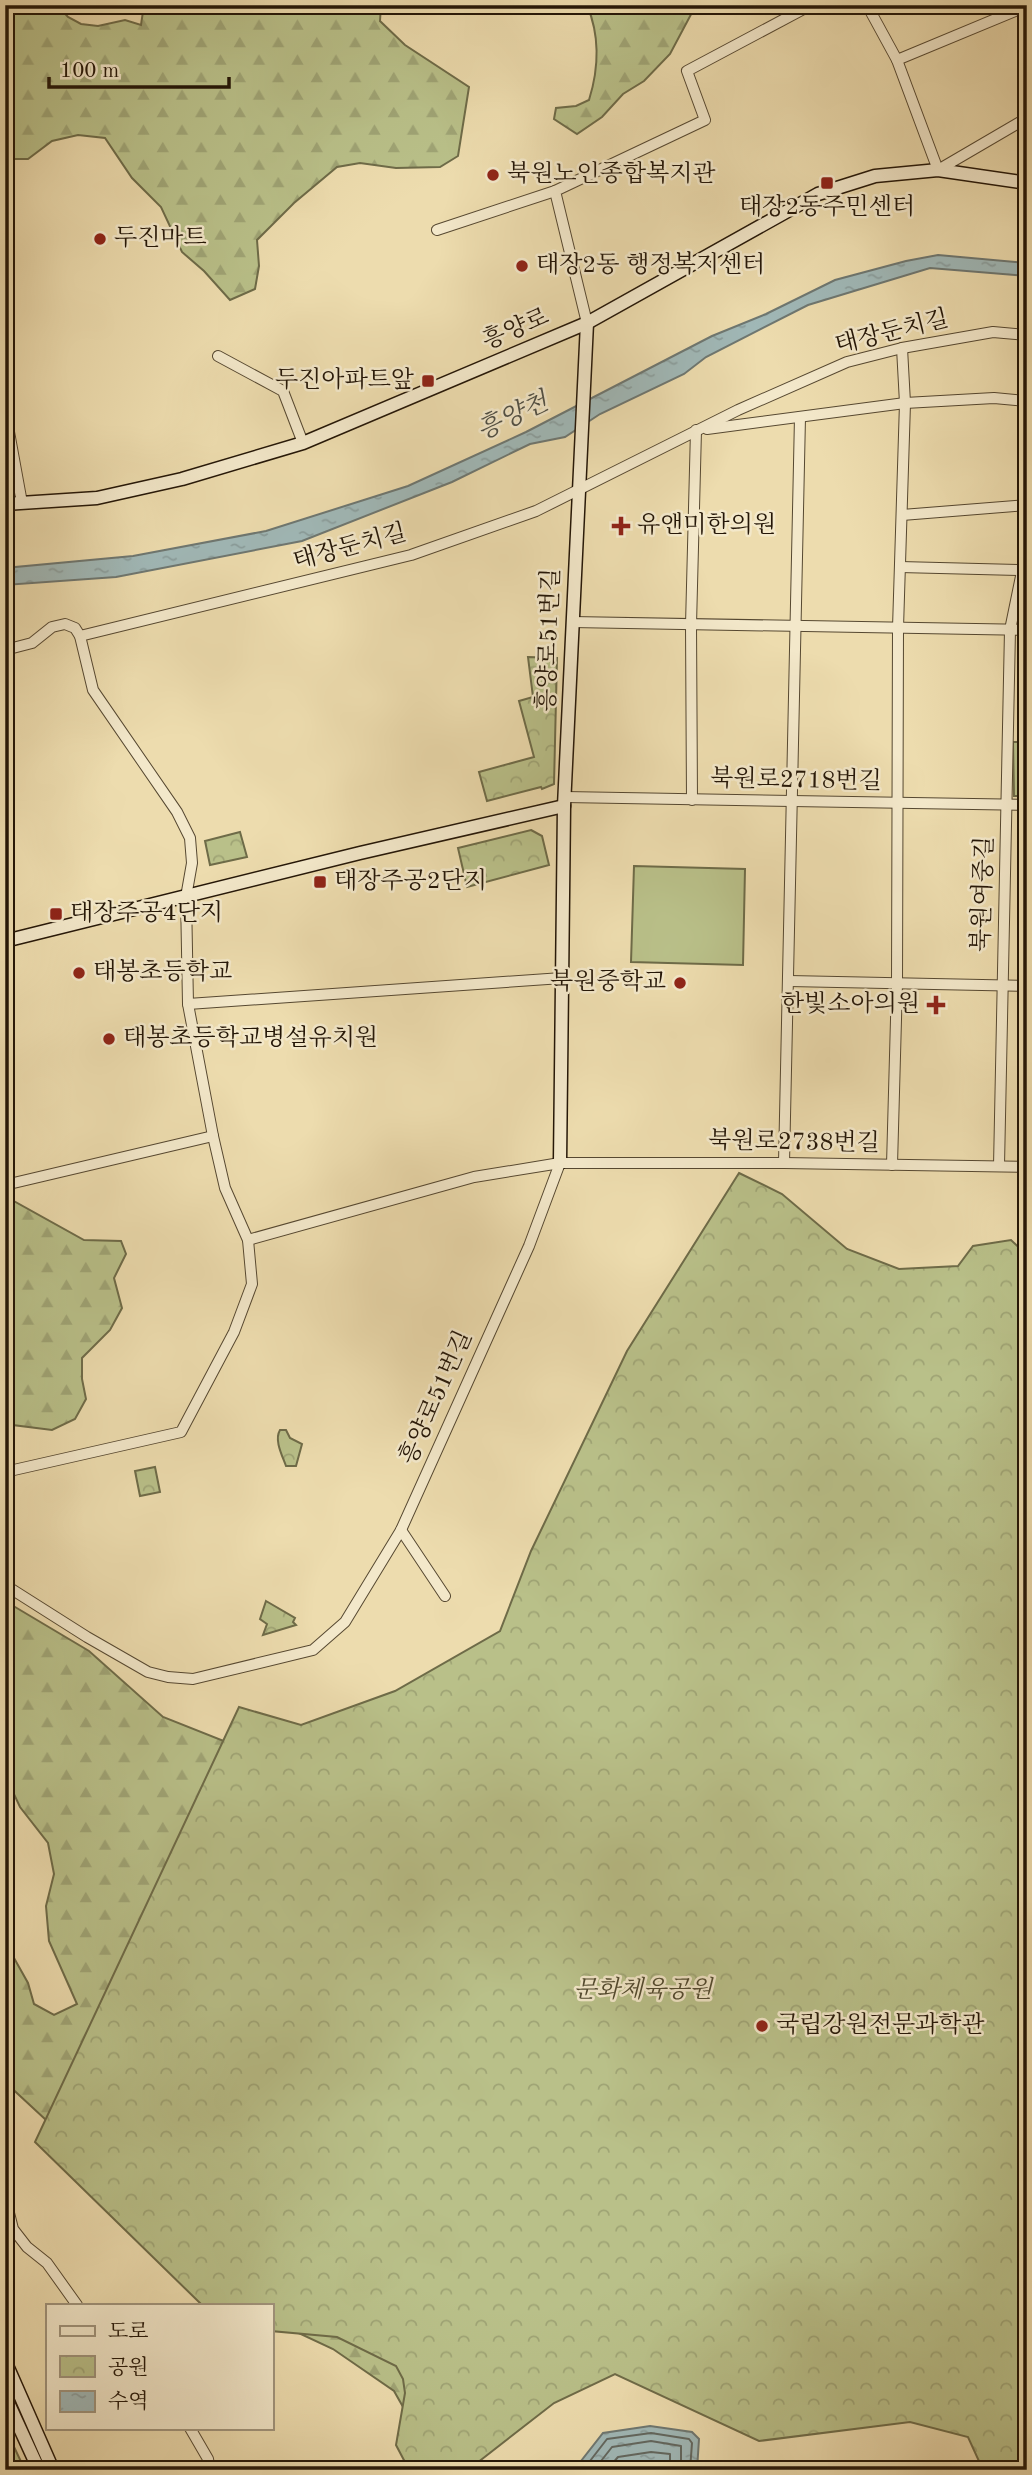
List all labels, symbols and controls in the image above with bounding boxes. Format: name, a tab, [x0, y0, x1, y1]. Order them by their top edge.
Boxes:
scale bar	[49, 46, 229, 90]
text: 100 m	[60, 61, 119, 82]
place label: 북원노인종합복지관	[507, 159, 716, 187]
marker: 북원노인종합복지관	[485, 167, 501, 183]
marker: 태장2동주민센터	[819, 175, 835, 191]
place label: 태장2동주민센터	[739, 194, 915, 220]
place label: 두진마트	[114, 225, 207, 251]
marker: 두진마트	[92, 231, 108, 247]
place label: 태장2동 행정복지센터	[536, 250, 765, 278]
marker: 태장2동 행정복지센터	[514, 258, 530, 274]
street label: 흥양로	[478, 303, 553, 355]
street label: 태장둔치길	[832, 305, 951, 359]
place label: 두진아파트앞	[275, 367, 414, 393]
marker: 두진아파트앞	[420, 373, 436, 389]
water label: 흥양천	[472, 386, 554, 445]
place label: 유앤미한의원	[637, 512, 776, 538]
marker: 유앤미한의원	[611, 516, 631, 536]
street label: 태장둔치길	[290, 519, 409, 575]
street label: 흥양로51번길	[533, 568, 565, 712]
street label: 북원로2718번길	[710, 765, 882, 794]
street label: 북원여중길	[967, 836, 998, 952]
place label: 태장주공2단지	[334, 868, 487, 894]
marker: 태장주공2단지	[312, 874, 328, 890]
place label: 태장주공4단지	[70, 900, 223, 926]
marker: 태장주공4단지	[48, 906, 64, 922]
place label: 태봉초등학교	[93, 958, 232, 985]
marker: 태봉초등학교	[71, 965, 87, 981]
place label: 북원중학교	[550, 968, 666, 995]
marker: 북원중학교	[672, 975, 688, 991]
place label: 한빛소아의원	[781, 991, 920, 1017]
marker: 한빛소아의원	[926, 995, 946, 1015]
place label: 태봉초등학교병설유치원	[123, 1024, 378, 1051]
marker: 태봉초등학교병설유치원	[101, 1031, 117, 1047]
street label: 북원로2738번길	[708, 1127, 880, 1156]
street label: 흥양로51번길	[394, 1326, 477, 1469]
park label: 문화체육공원	[573, 1976, 714, 2003]
place label: 국립강원전문과학관	[776, 2012, 985, 2038]
marker: 국립강원전문과학관	[754, 2018, 770, 2034]
legend	[46, 2304, 273, 2430]
text: 도로	[108, 2321, 149, 2343]
text: 공원	[108, 2356, 149, 2379]
text: 수역	[108, 2390, 149, 2413]

